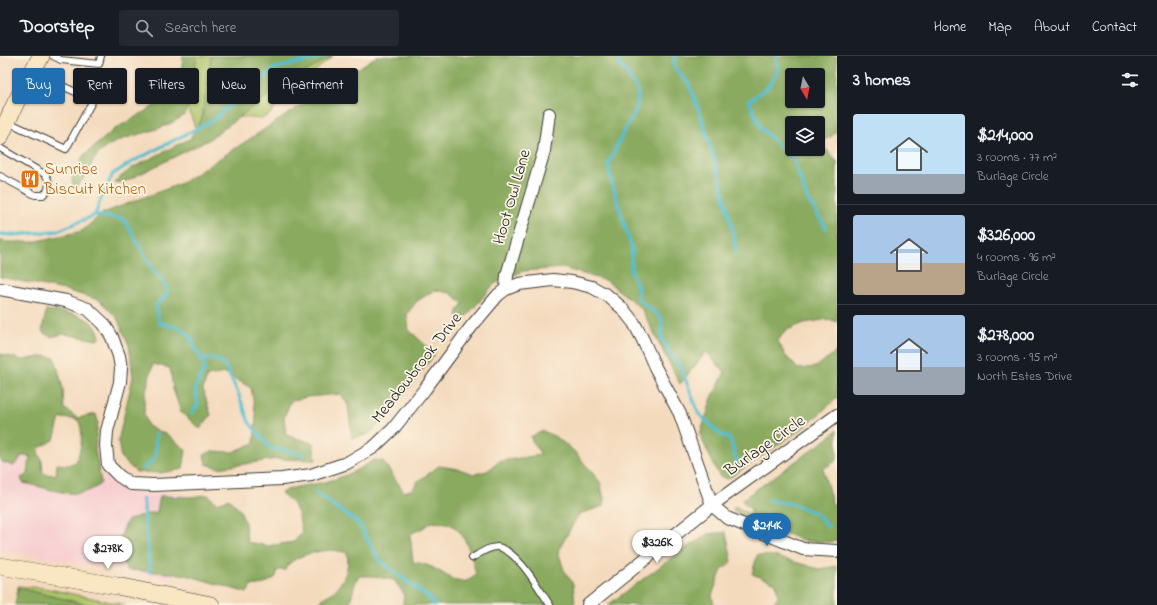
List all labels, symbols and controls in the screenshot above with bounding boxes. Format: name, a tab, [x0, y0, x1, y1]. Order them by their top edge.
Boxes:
search box	[119, 10, 399, 46]
text: Doorstep	[20, 14, 95, 41]
icon: search	[133, 17, 155, 39]
text: Search here	[165, 17, 236, 39]
text: Home	[934, 17, 966, 38]
text: Map	[988, 17, 1012, 38]
text: About	[1034, 17, 1070, 38]
text: Contact	[1092, 17, 1137, 38]
chip: Buy	[12, 68, 65, 104]
chip: Rent	[73, 68, 127, 104]
chip: Filters	[135, 68, 199, 104]
chip: New	[207, 68, 260, 104]
chip: Apartment	[268, 68, 358, 104]
north arrow	[785, 68, 825, 108]
map controls	[785, 68, 825, 156]
text: 3 homes	[853, 68, 911, 93]
icon: filters	[1119, 69, 1141, 91]
button: layers	[785, 116, 825, 156]
text: $214,000	[977, 123, 1033, 148]
icon: home	[885, 130, 933, 178]
street label: Hoot Owl Lane	[486, 146, 538, 248]
text: 3 rooms · 77 m²	[977, 148, 1057, 167]
place label: Sunrise Biscuit Kitchen	[43, 157, 146, 202]
text: Burlage Circle	[977, 167, 1049, 186]
restaurant icon: Sunrise Biscuit Kitchen	[19, 168, 41, 190]
text: $326,000	[977, 223, 1035, 248]
icon: home	[885, 231, 933, 279]
text: 4 rooms · 96 m²	[977, 248, 1056, 267]
text: Burlage Circle	[977, 267, 1049, 286]
street label: Meadowbrook Drive	[366, 307, 469, 429]
text: $278,000	[977, 323, 1034, 348]
icon: home	[885, 331, 933, 379]
text: 3 rooms · 95 m²	[977, 348, 1058, 367]
text: North Estes Drive	[977, 367, 1072, 386]
street label: Burlage Circle	[719, 409, 812, 485]
pin: $214K	[739, 513, 795, 547]
text: $214K	[752, 516, 782, 535]
pin: $326K	[629, 530, 685, 564]
text: $326K	[641, 533, 673, 552]
pin: $278K	[80, 536, 136, 570]
text: $278K	[93, 539, 123, 558]

